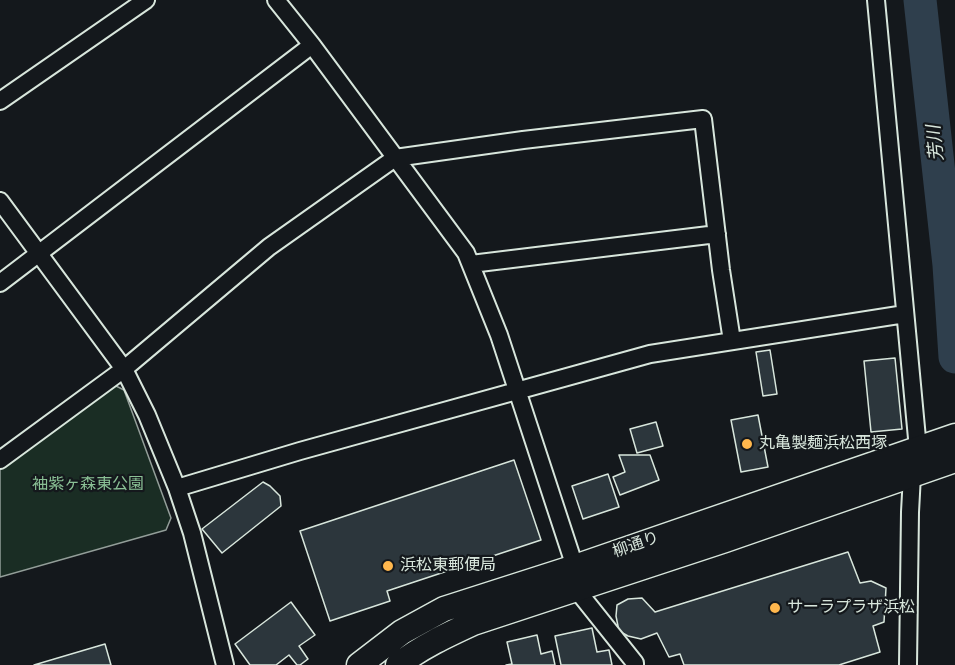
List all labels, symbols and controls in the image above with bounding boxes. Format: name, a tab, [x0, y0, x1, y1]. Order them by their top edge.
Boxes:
water label: 芳川	[923, 124, 949, 162]
place label: 丸亀製麺浜松西塚	[759, 434, 887, 454]
marker: 丸亀製麺浜松西塚	[740, 437, 754, 451]
park label: 袖紫ヶ森東公園	[32, 475, 144, 495]
street label: 柳通り	[610, 528, 662, 562]
place label: 浜松東郵便局	[400, 556, 496, 576]
marker: 浜松東郵便局	[381, 559, 395, 573]
place label: サーラプラザ浜松	[787, 598, 915, 618]
marker: サーラプラザ浜松	[768, 601, 782, 615]

